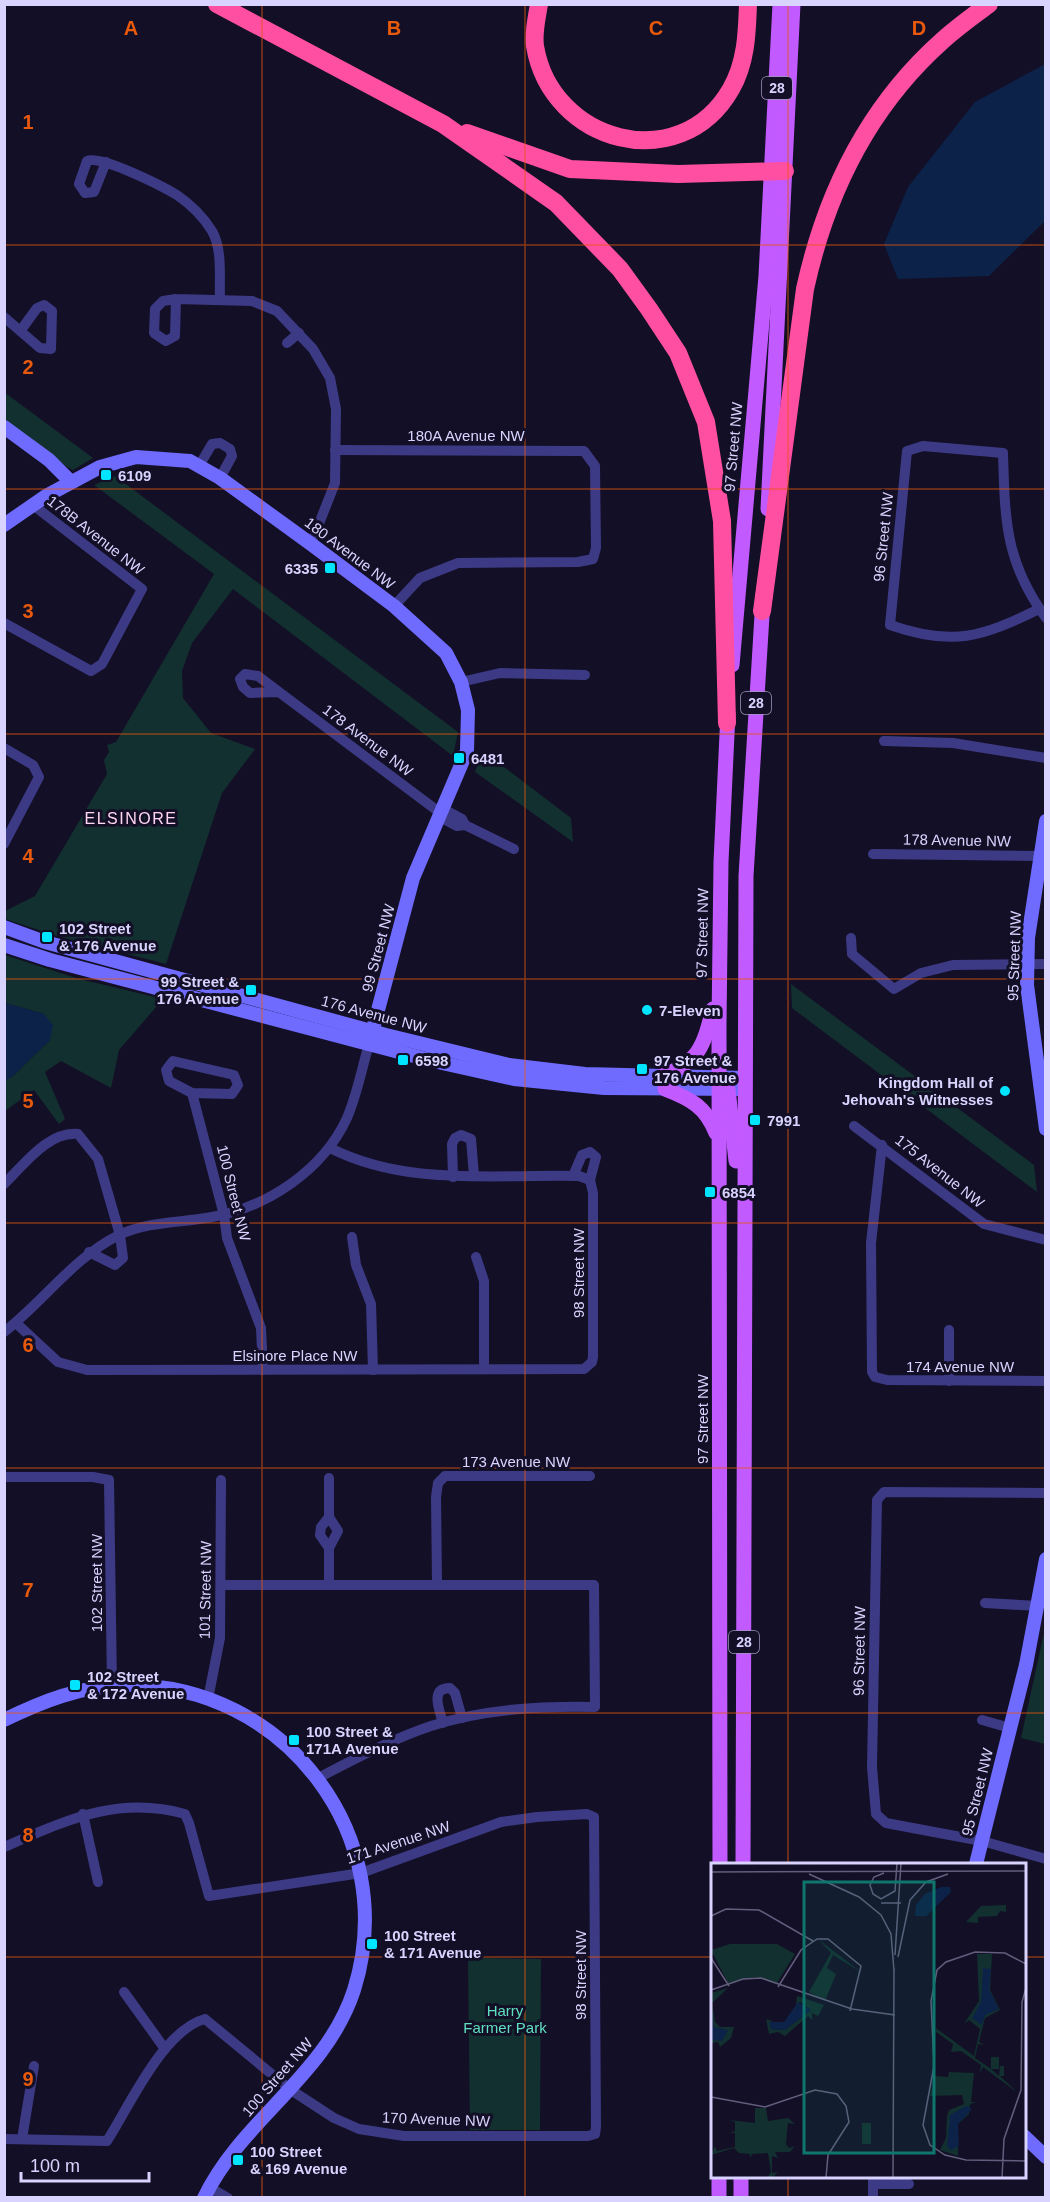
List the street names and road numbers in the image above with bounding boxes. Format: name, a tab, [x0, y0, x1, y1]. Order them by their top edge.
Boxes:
road number: 28	[762, 77, 792, 99]
street label: 97 Street NW	[721, 401, 745, 493]
street label: 180A Avenue NW	[407, 427, 525, 444]
street label: 96 Street NW	[870, 491, 896, 583]
street label: 178B Avenue NW	[44, 492, 148, 579]
street label: 180 Avenue NW	[302, 514, 399, 593]
road number: 28	[741, 692, 771, 714]
street label: 178 Avenue NW	[320, 701, 417, 780]
street label: 178 Avenue NW	[903, 831, 1012, 849]
street label: 97 Street NW	[693, 887, 711, 978]
street label: 99 Street NW	[358, 902, 398, 994]
street label: 95 Street NW	[1004, 910, 1024, 1001]
street label: 176 Avenue NW	[320, 992, 429, 1036]
street label: 175 Avenue NW	[892, 1131, 988, 1211]
street label: 100 Street NW	[214, 1143, 254, 1244]
street label: 98 Street NW	[570, 1227, 587, 1318]
street label: Elsinore Place NW	[232, 1347, 358, 1364]
street label: 174 Avenue NW	[906, 1358, 1015, 1375]
street label: 97 Street NW	[694, 1373, 711, 1464]
street label: 173 Avenue NW	[462, 1453, 571, 1470]
street label: 102 Street NW	[88, 1533, 105, 1632]
street label: 101 Street NW	[196, 1540, 214, 1639]
street label: 96 Street NW	[850, 1605, 868, 1696]
road number: 28	[729, 1631, 759, 1653]
street label: 95 Street NW	[958, 1745, 996, 1838]
street label: 171 Avenue NW	[344, 1817, 453, 1867]
street label: 98 Street NW	[572, 1929, 589, 2020]
street label: 100 Street NW	[238, 2034, 316, 2120]
street label: 170 Avenue NW	[382, 2109, 491, 2129]

